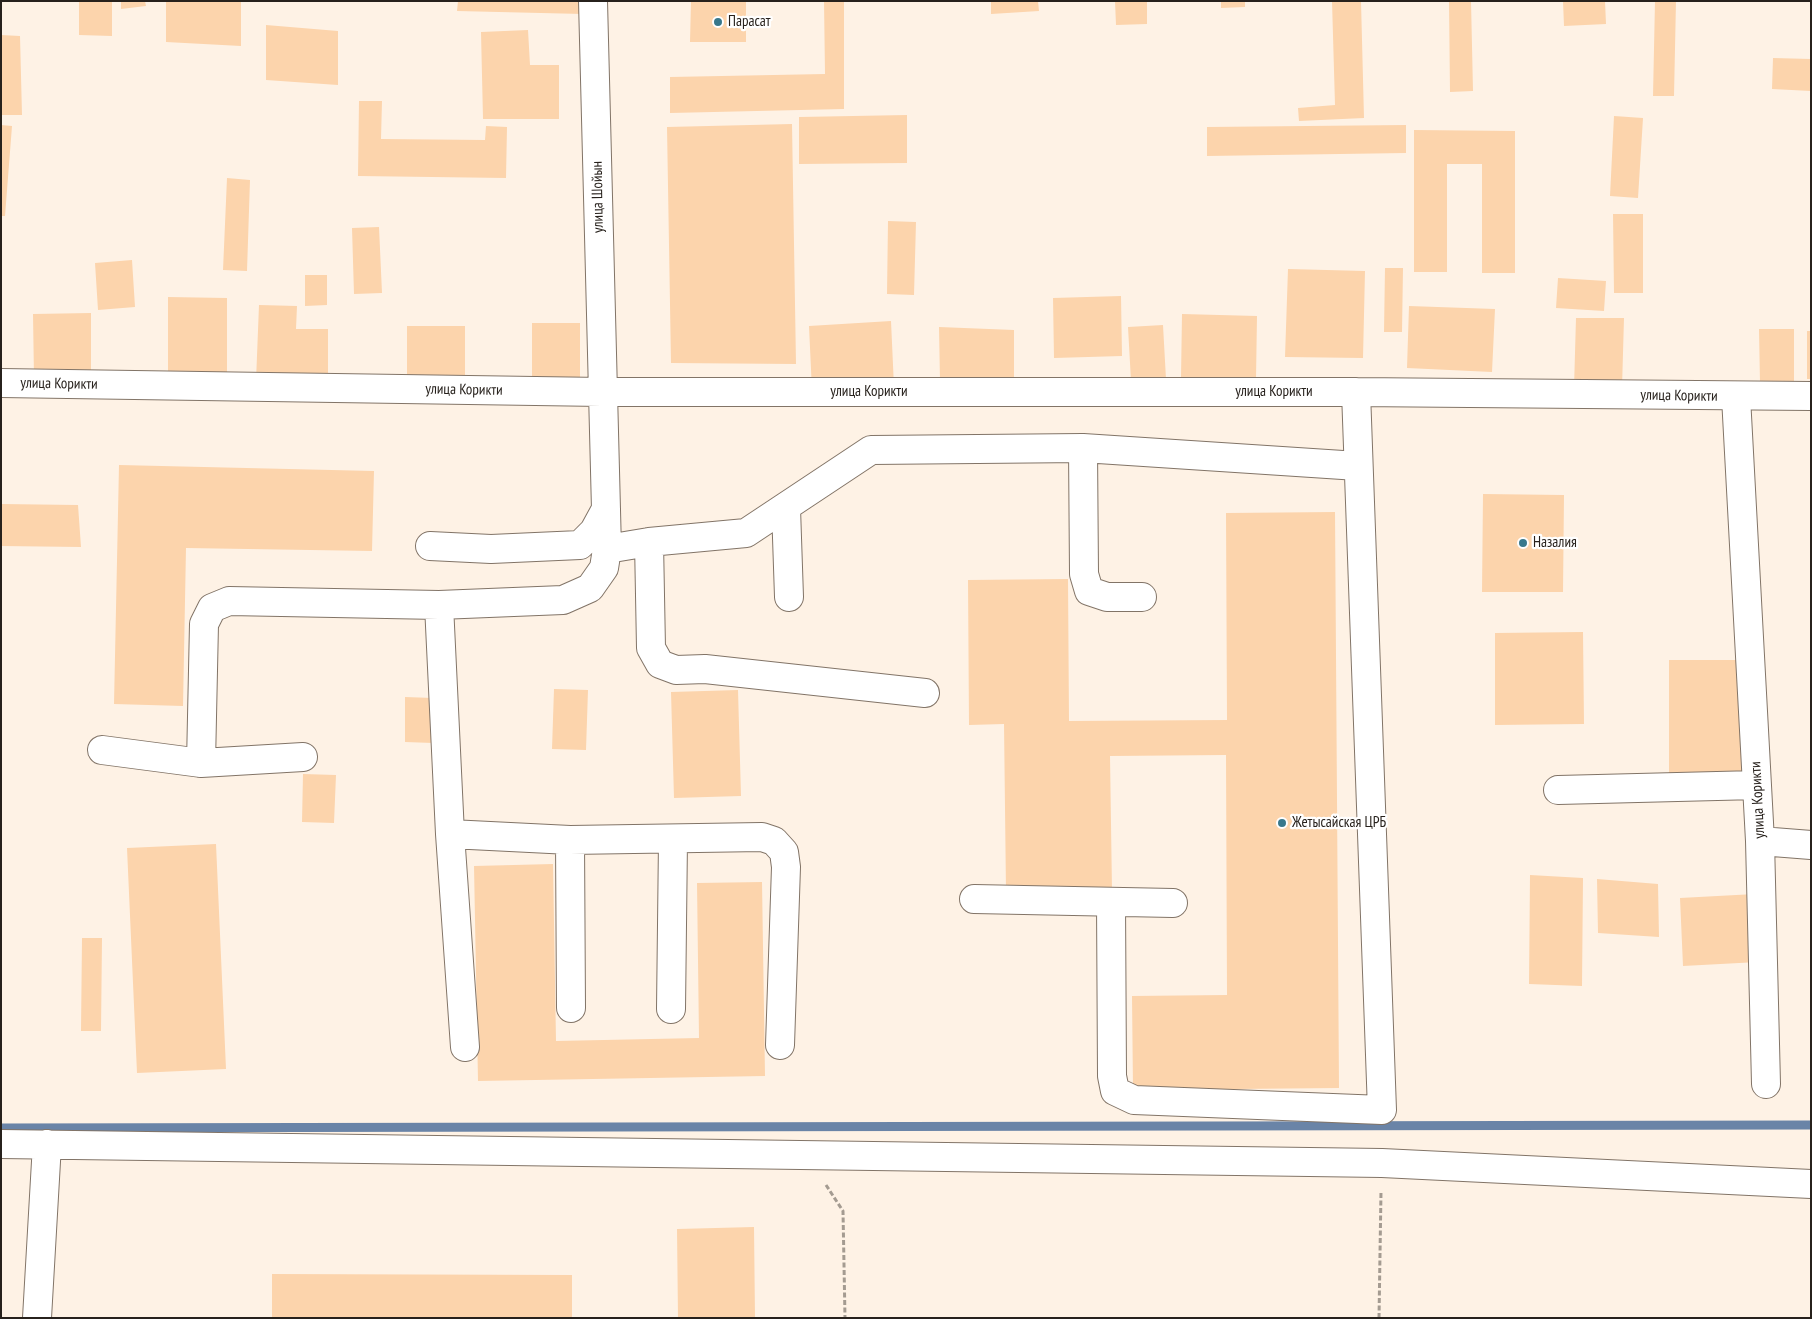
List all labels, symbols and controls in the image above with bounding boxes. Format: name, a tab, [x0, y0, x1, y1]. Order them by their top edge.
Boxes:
place label: Парасат	[728, 13, 771, 31]
marker: Парасат	[712, 16, 724, 28]
street label: улица Шойын	[588, 161, 608, 233]
street label: улица Корикти	[20, 374, 98, 394]
street label: улица Корикти	[425, 380, 503, 400]
street label: улица Корикти	[830, 383, 908, 401]
street label: улица Корикти	[1235, 383, 1313, 401]
street label: улица Корикти	[1640, 386, 1718, 406]
place label: Назалия	[1533, 534, 1577, 552]
marker: Назалия	[1517, 537, 1529, 549]
street label: улица Корикти	[1747, 761, 1769, 839]
place label: Жетысайская ЦРБ	[1292, 814, 1386, 832]
marker: Жетысайская ЦРБ	[1276, 817, 1288, 829]

